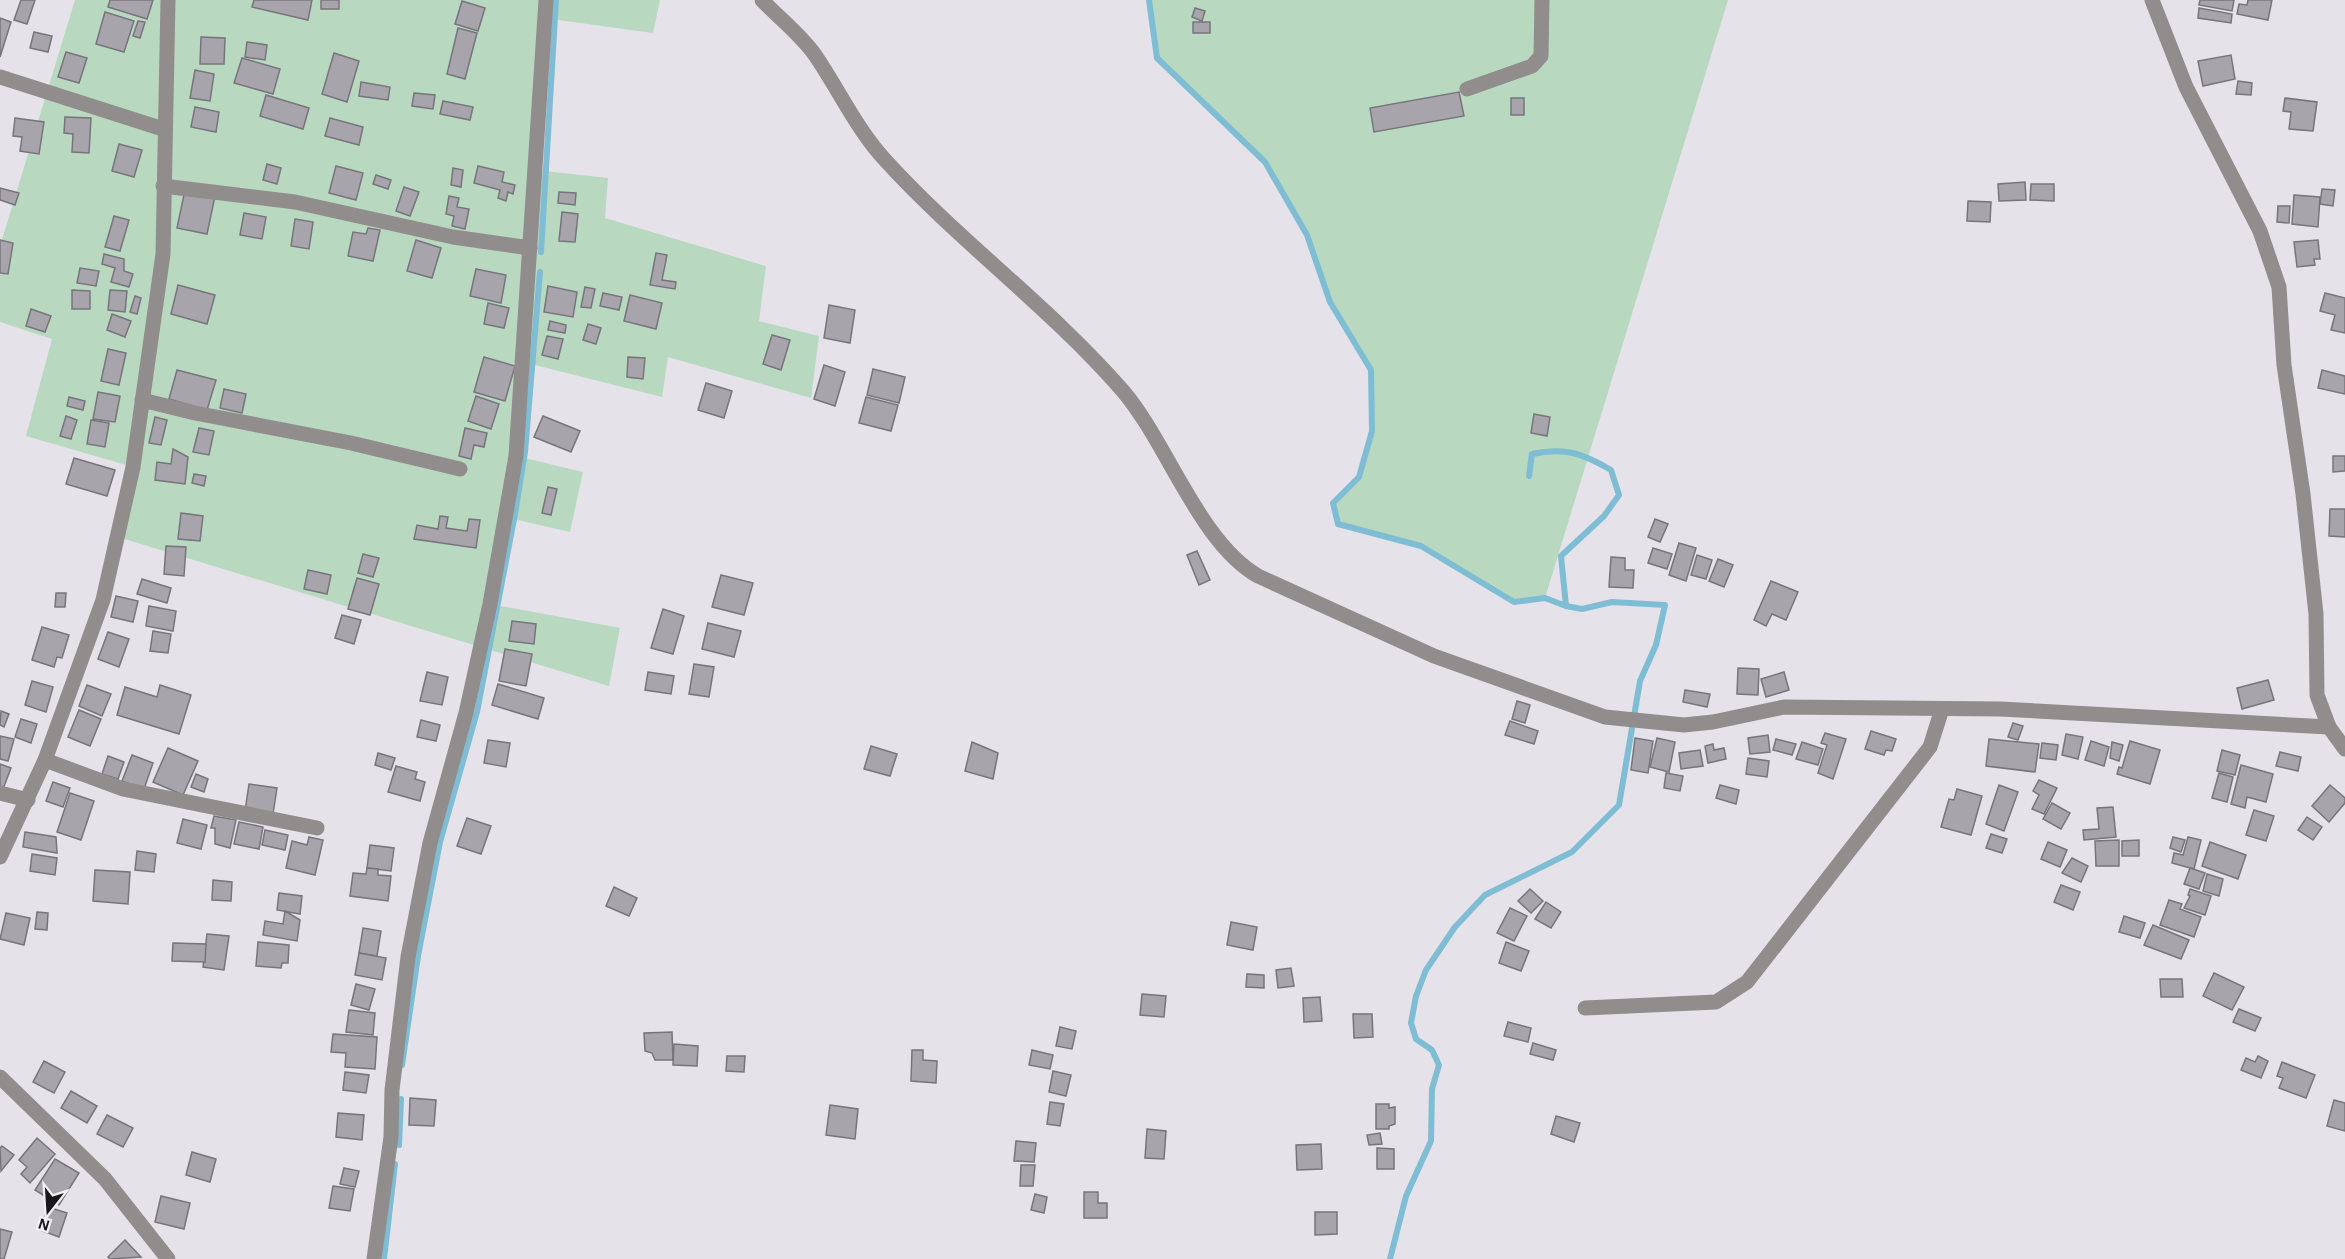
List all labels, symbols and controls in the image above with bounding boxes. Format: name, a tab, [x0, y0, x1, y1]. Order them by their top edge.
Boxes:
north arrow	[18, 1181, 78, 1241]
text: N	[36, 1215, 52, 1234]

